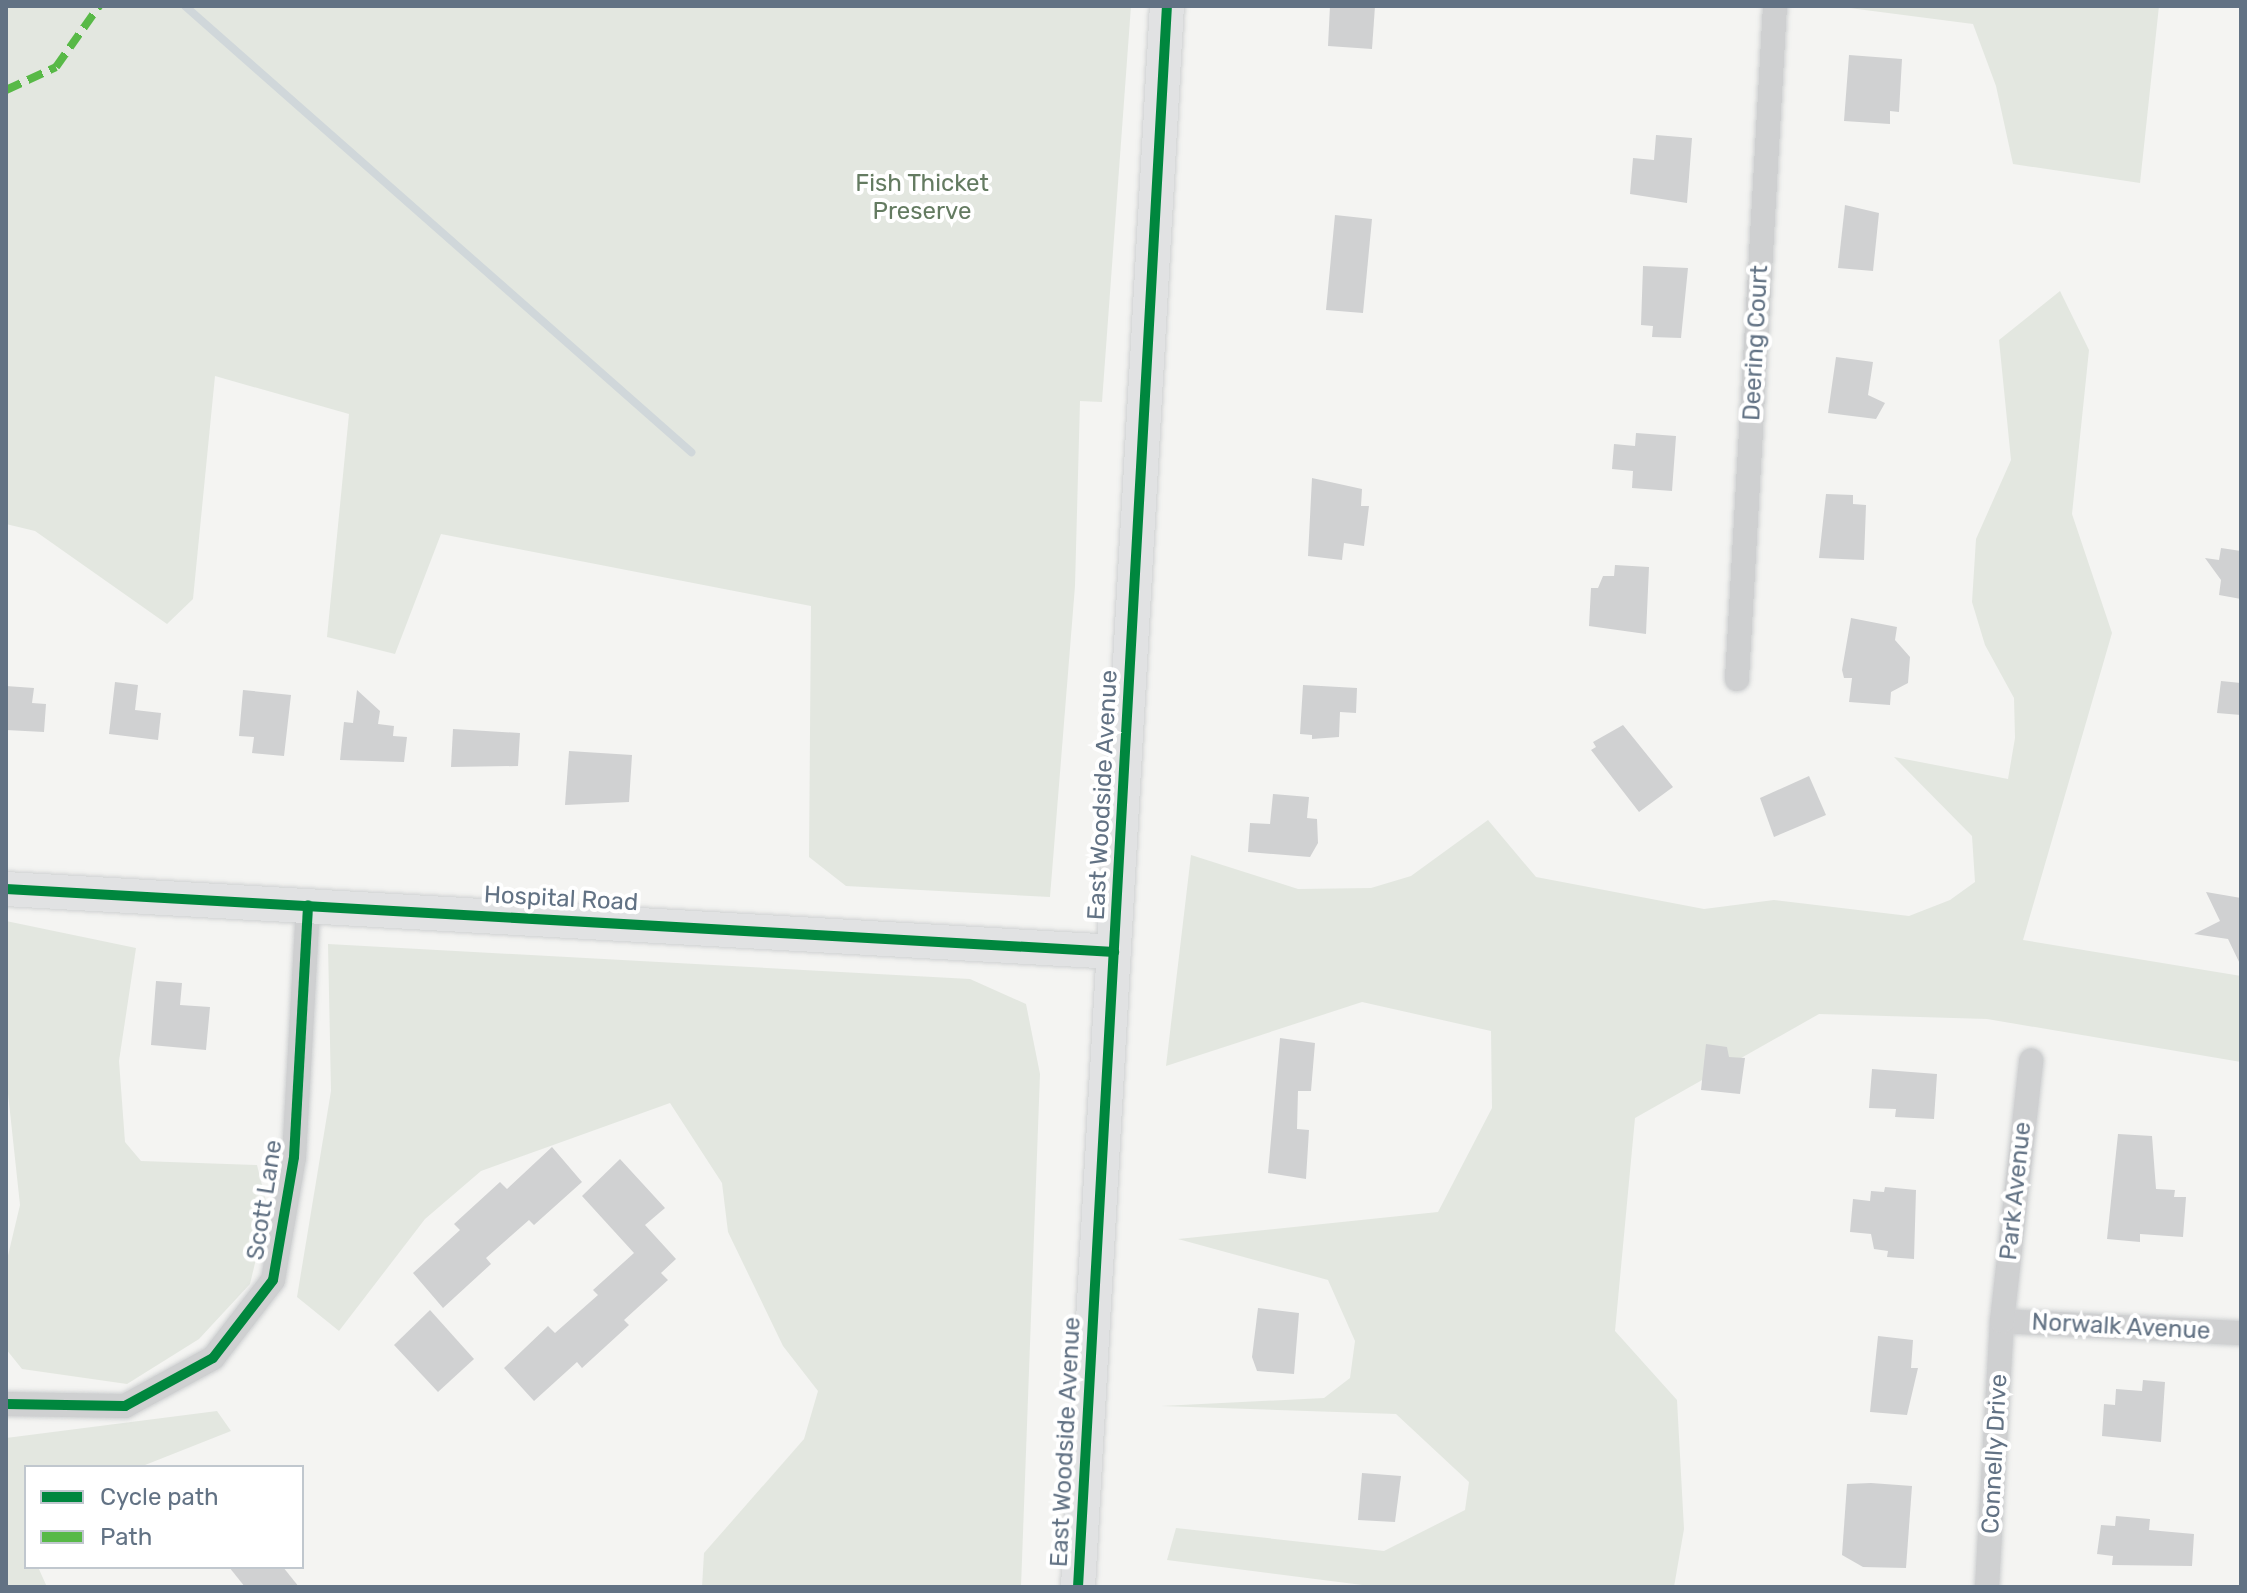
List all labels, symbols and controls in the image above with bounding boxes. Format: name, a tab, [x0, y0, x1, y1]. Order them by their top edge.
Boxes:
park label: Fish Thicket Preserve	[855, 170, 989, 226]
street label: Deering Court	[1738, 264, 1774, 422]
street label: East Woodside Avenue	[1082, 669, 1124, 921]
street label: Hospital Road	[483, 881, 639, 917]
street label: Park Avenue	[1994, 1120, 2038, 1262]
street label: Scott Lane	[241, 1138, 289, 1262]
street label: Norwalk Avenue	[2030, 1308, 2212, 1346]
street label: East Woodside Avenue	[1045, 1316, 1087, 1568]
street label: Connelly Drive	[1976, 1373, 2014, 1535]
legend	[24, 1465, 304, 1569]
text: Cycle path	[100, 1483, 219, 1511]
text: Path	[100, 1523, 152, 1551]

